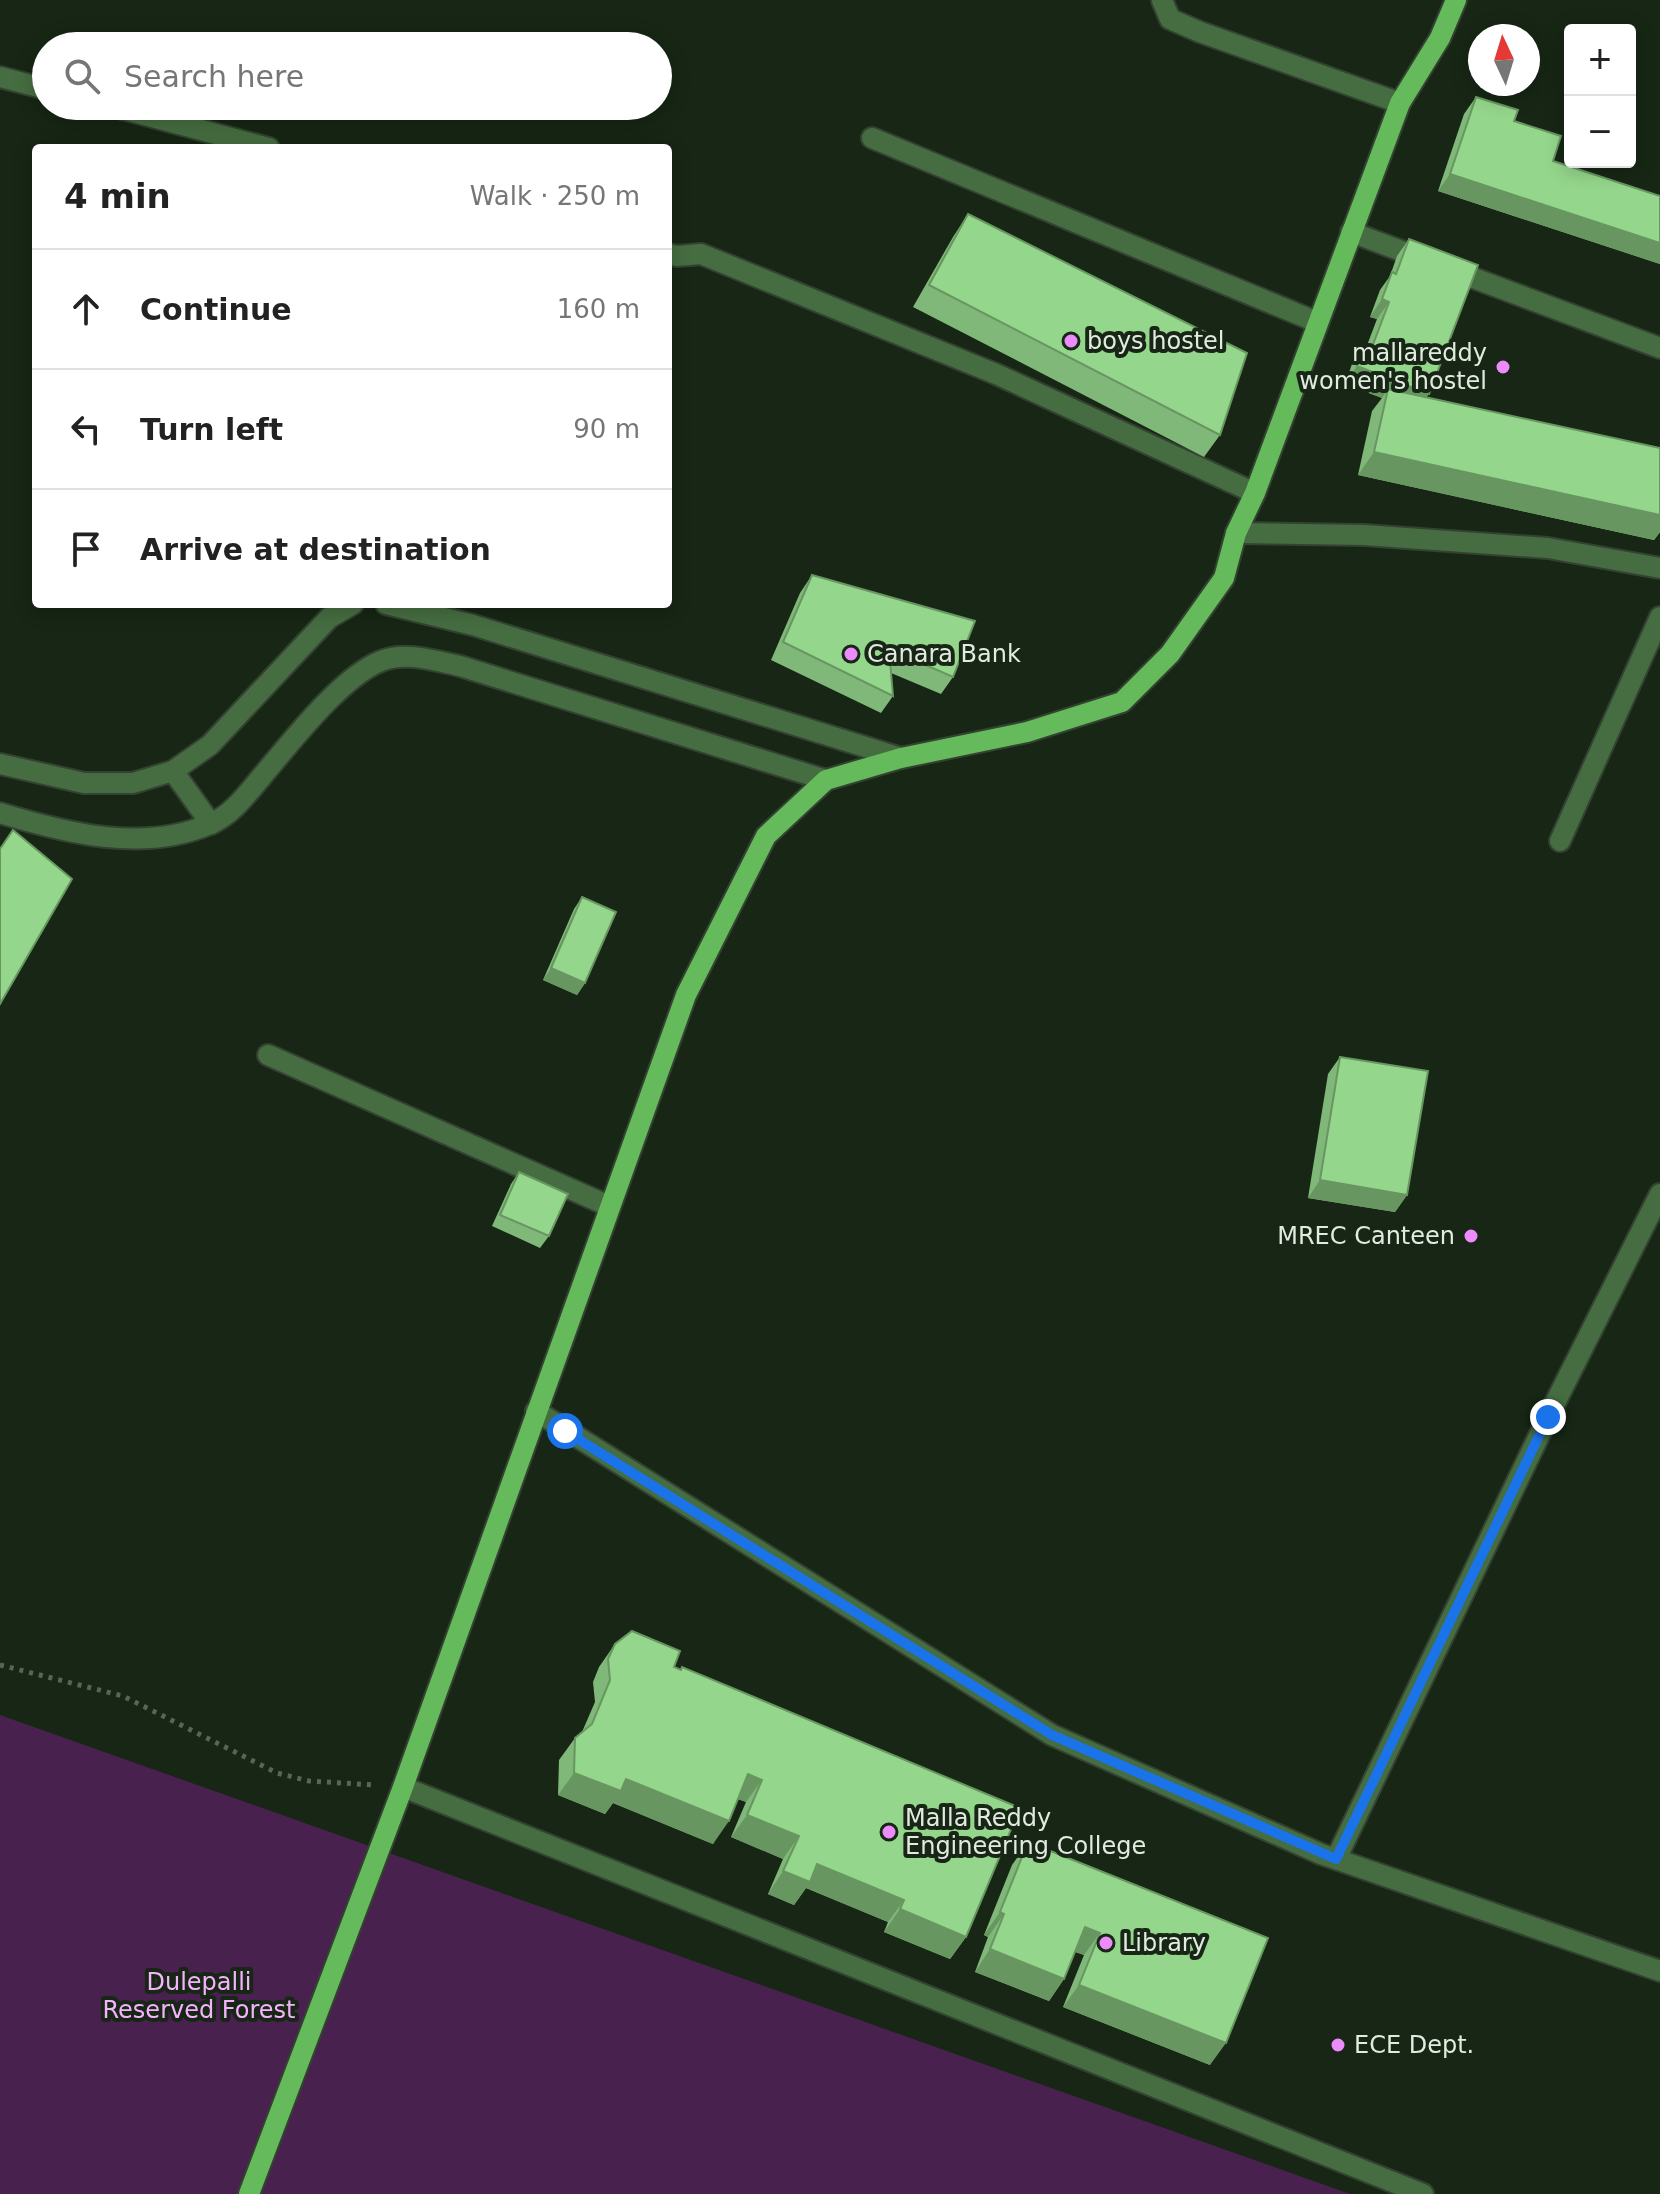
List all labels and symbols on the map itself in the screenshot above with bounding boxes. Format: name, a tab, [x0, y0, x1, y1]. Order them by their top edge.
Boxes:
north arrow	[1468, 24, 1540, 96]
place label: boys hostel	[1087, 327, 1225, 355]
marker: boys hostel	[1062, 332, 1080, 350]
place label: mallareddy women's hostel	[1299, 339, 1487, 395]
marker: mallareddy women's hostel	[1494, 358, 1512, 376]
place label: Canara Bank	[867, 640, 1021, 668]
marker: Canara Bank	[842, 645, 860, 663]
place label: MREC Canteen	[1277, 1222, 1455, 1250]
marker: MREC Canteen	[1462, 1227, 1480, 1245]
route end	[1530, 1399, 1566, 1435]
route start	[547, 1413, 583, 1449]
place label: Malla Reddy Engineering College	[905, 1804, 1146, 1860]
marker: Malla Reddy Engineering College	[880, 1823, 898, 1841]
place label: Library	[1122, 1929, 1206, 1957]
marker: Library	[1097, 1934, 1115, 1952]
park label: Dulepalli Reserved Forest	[103, 1968, 295, 2024]
place label: ECE Dept.	[1354, 2031, 1474, 2059]
marker: ECE Dept.	[1329, 2036, 1347, 2054]

